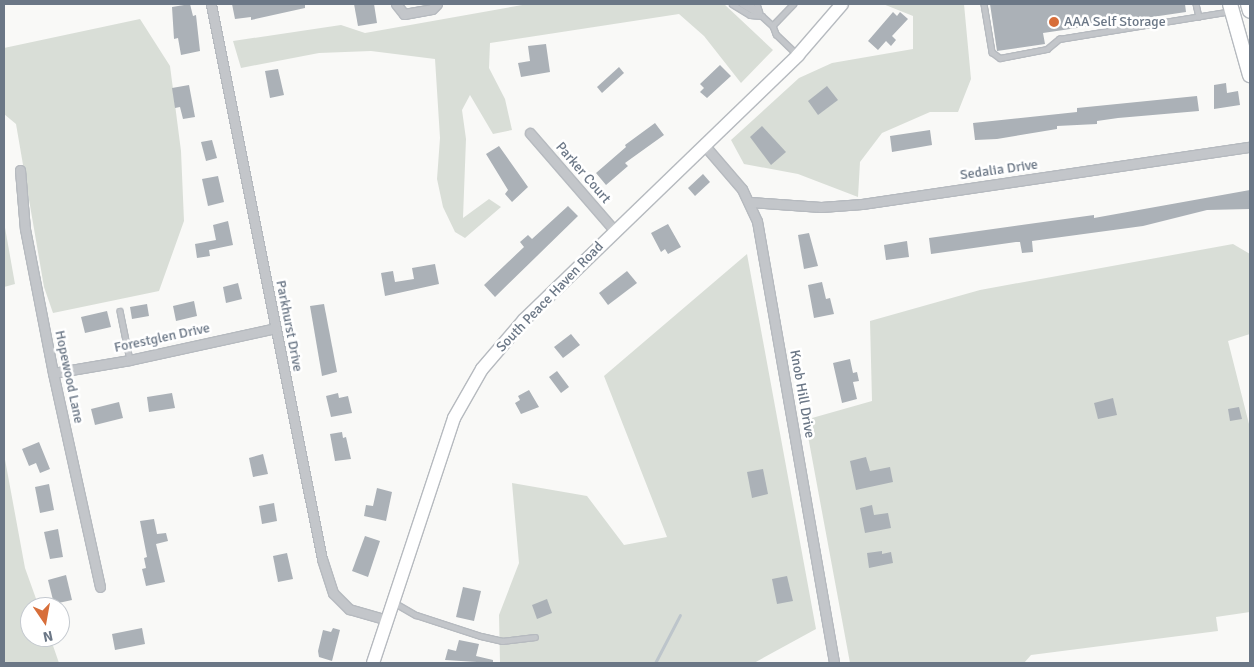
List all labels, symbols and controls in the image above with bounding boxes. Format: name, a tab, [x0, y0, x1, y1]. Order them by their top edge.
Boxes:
place label: AAA Self Storage	[1064, 14, 1166, 30]
marker: AAA Self Storage	[1048, 16, 1060, 28]
street label: Parker Court	[552, 139, 614, 207]
street label: Sedalia Drive	[959, 156, 1039, 184]
street label: South Peace Haven Road	[493, 238, 607, 356]
street label: Parkhurst Drive	[272, 279, 306, 373]
street label: Forestglen Drive	[113, 320, 211, 356]
street label: Hopewood Lane	[51, 329, 87, 425]
street label: Knob Hill Drive	[786, 349, 818, 439]
north arrow	[20, 597, 70, 647]
text: N	[41, 627, 55, 646]

